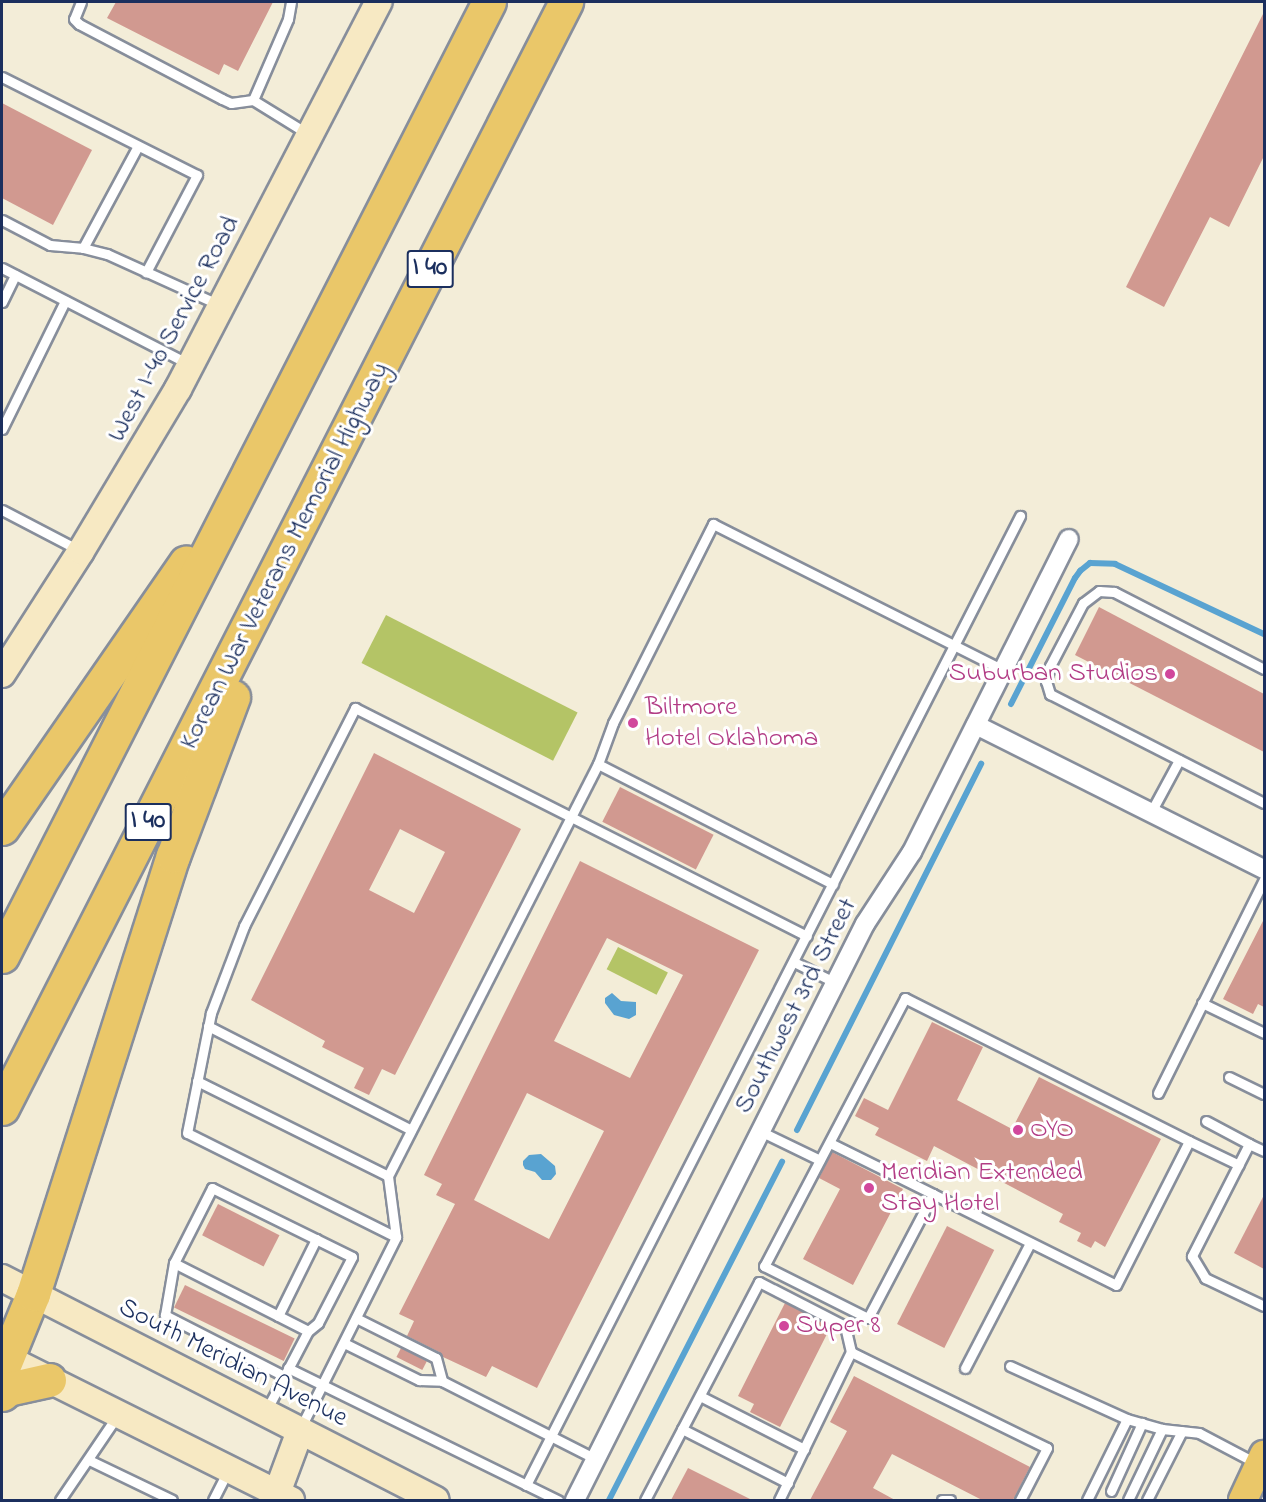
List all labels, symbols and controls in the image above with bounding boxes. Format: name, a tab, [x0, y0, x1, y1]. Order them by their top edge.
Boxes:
street label: West I-40 Service Road	[101, 210, 247, 448]
road number: I 40	[406, 246, 454, 292]
street label: Korean War Veterans Memorial Highway	[173, 357, 397, 755]
place label: Suburban Studios	[949, 658, 1158, 690]
marker: Suburban Studios	[1163, 667, 1177, 681]
place label: Biltmore Hotel Oklahoma	[645, 691, 818, 754]
marker: Biltmore Hotel Oklahoma	[626, 716, 640, 730]
road number: I 40	[124, 799, 172, 845]
street label: Southwest 3rd Street	[728, 893, 864, 1119]
place label: OYO	[1030, 1114, 1074, 1146]
marker: OYO	[1011, 1123, 1025, 1137]
place label: Meridian Extended Stay Hotel	[881, 1156, 1083, 1219]
marker: Meridian Extended Stay Hotel	[862, 1181, 876, 1195]
street label: South Meridian Avenue	[113, 1291, 353, 1435]
place label: Super 8	[796, 1310, 881, 1342]
marker: Super 8	[777, 1319, 791, 1333]

